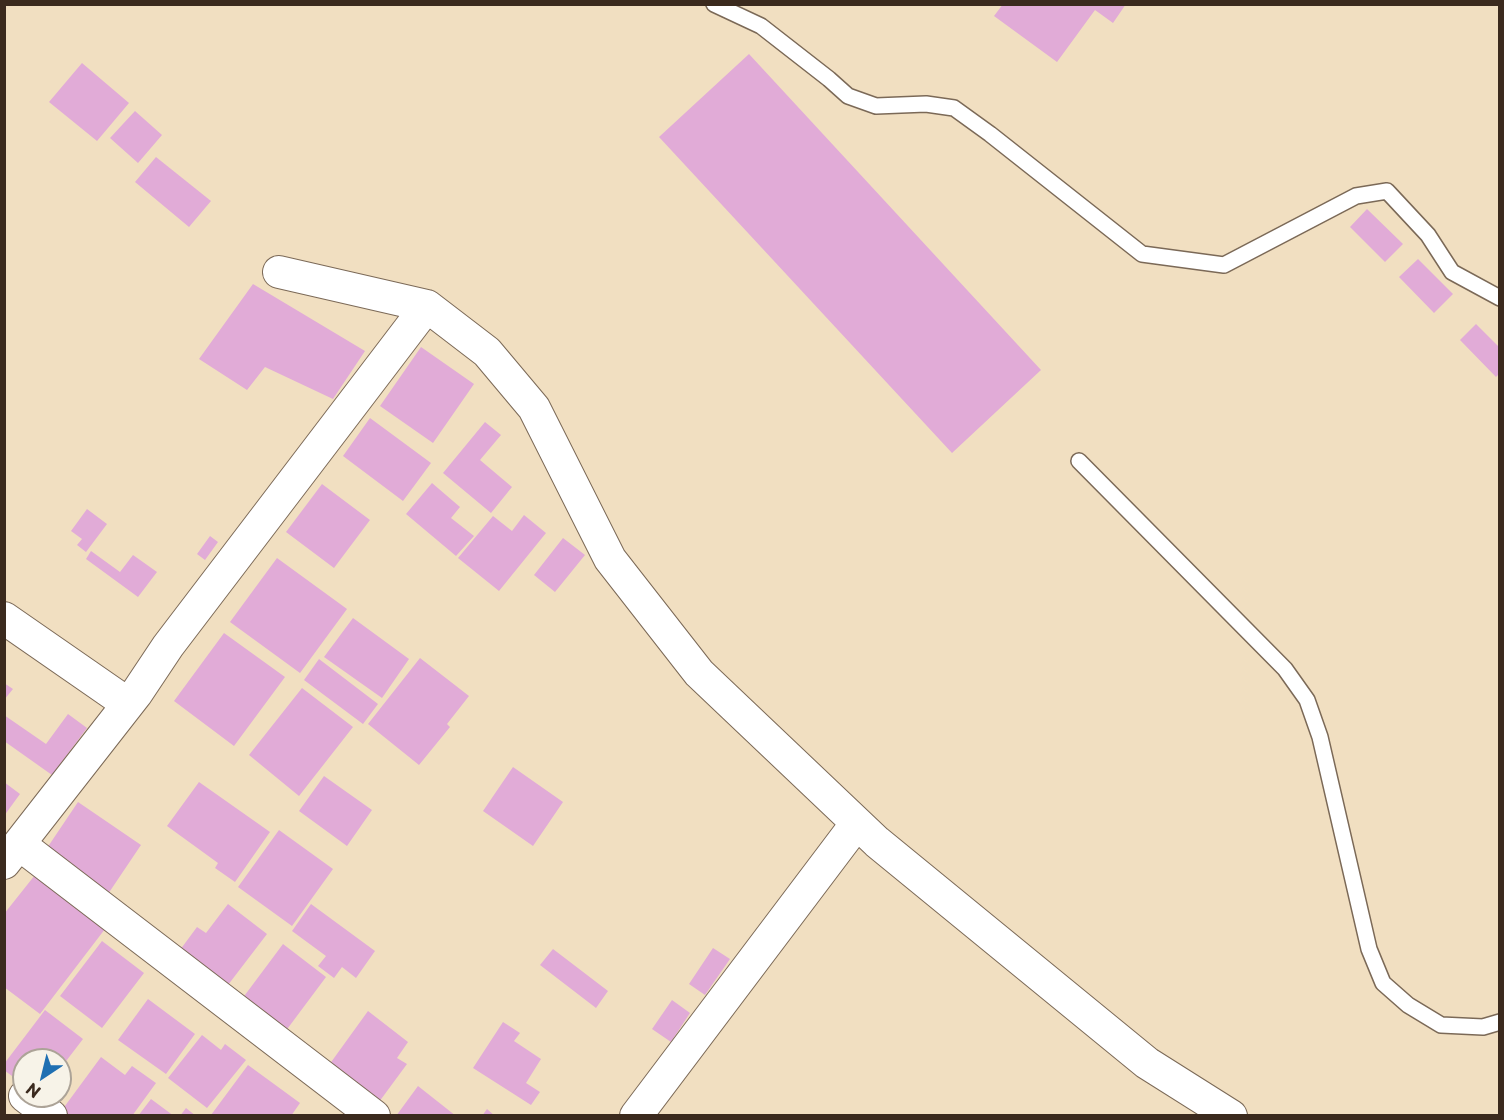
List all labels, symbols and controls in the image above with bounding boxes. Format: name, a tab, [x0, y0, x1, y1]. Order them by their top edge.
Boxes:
north arrow	[12, 1048, 72, 1108]
text: N	[21, 1078, 45, 1105]

